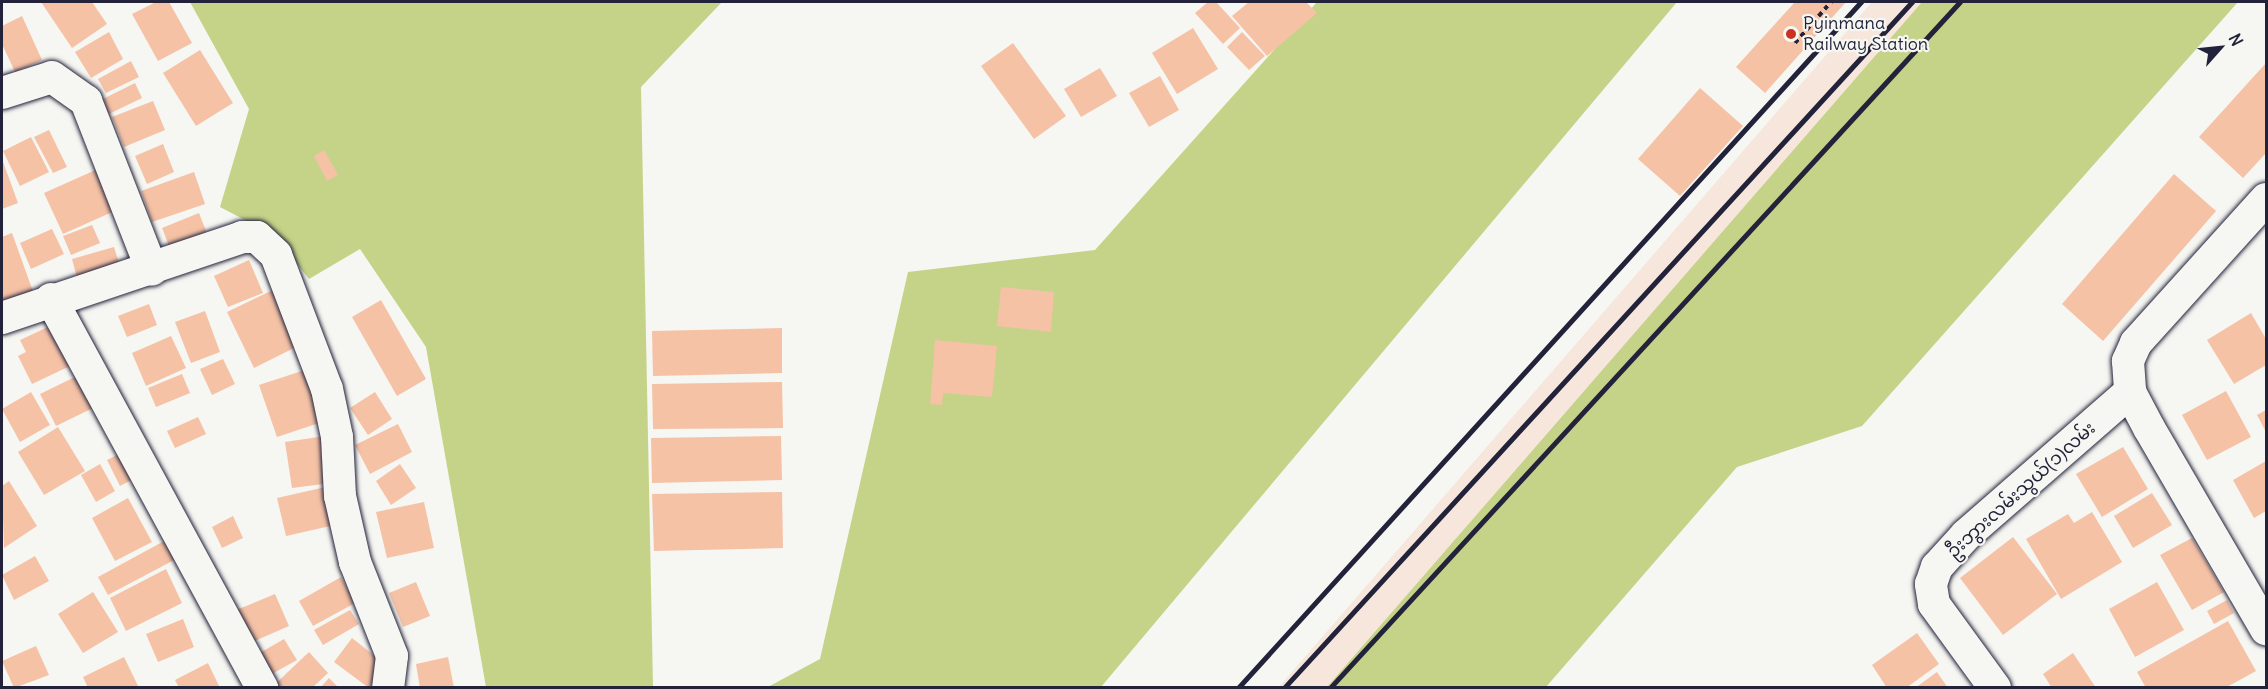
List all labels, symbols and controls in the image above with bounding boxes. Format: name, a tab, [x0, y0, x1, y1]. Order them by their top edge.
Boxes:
place label: Pyinmana Railway Station	[1803, 13, 1928, 56]
north arrow	[2190, 18, 2250, 78]
marker: Pyinmana Railway Station	[1784, 27, 1798, 41]
text: N	[2225, 30, 2247, 49]
street label: ဦးဘွားလမ်းသွယ်(၁)လမ်း	[1942, 417, 2100, 563]

